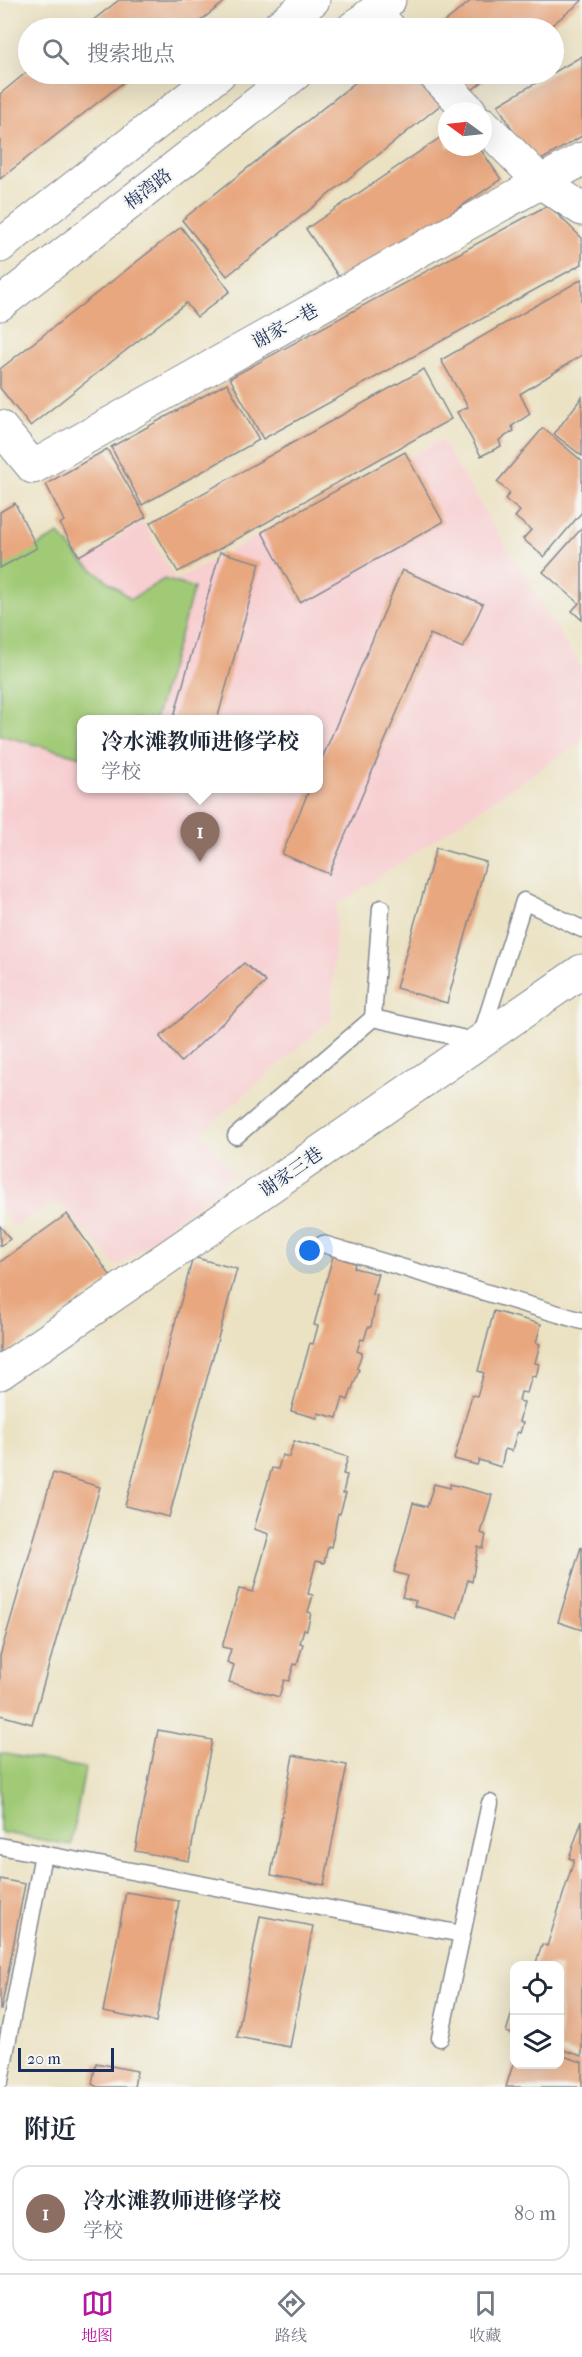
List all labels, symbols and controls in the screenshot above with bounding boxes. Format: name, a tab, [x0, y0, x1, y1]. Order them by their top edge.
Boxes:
search box	[18, 18, 564, 84]
icon: search	[39, 35, 72, 68]
text: 搜索地点	[87, 41, 175, 67]
north arrow	[438, 102, 492, 156]
street label: 梅湾路	[121, 164, 176, 214]
street label: 谢家一巷	[249, 300, 322, 353]
popup	[77, 715, 323, 793]
text: 冷水滩教师进修学校	[101, 729, 299, 755]
text: 学校	[101, 760, 141, 783]
pin: 1	[180, 812, 220, 862]
street label: 谢家三巷	[256, 1143, 327, 1202]
your location	[295, 1236, 324, 1265]
map controls	[510, 1961, 564, 2069]
button: locate	[510, 1961, 564, 2015]
button: layers	[510, 2015, 564, 2069]
scale bar	[18, 2045, 114, 2072]
text: 20 m	[27, 2049, 61, 2068]
text: 附近	[24, 2114, 76, 2145]
text: 冷水滩教师进修学校	[83, 2188, 281, 2214]
text: 1	[42, 2202, 49, 2225]
text: 80 m	[514, 2202, 556, 2225]
text: 学校	[83, 2219, 123, 2242]
tab: 地图	[81, 2287, 114, 2346]
tab: 路线	[275, 2287, 308, 2346]
tab: 收藏	[469, 2287, 502, 2346]

